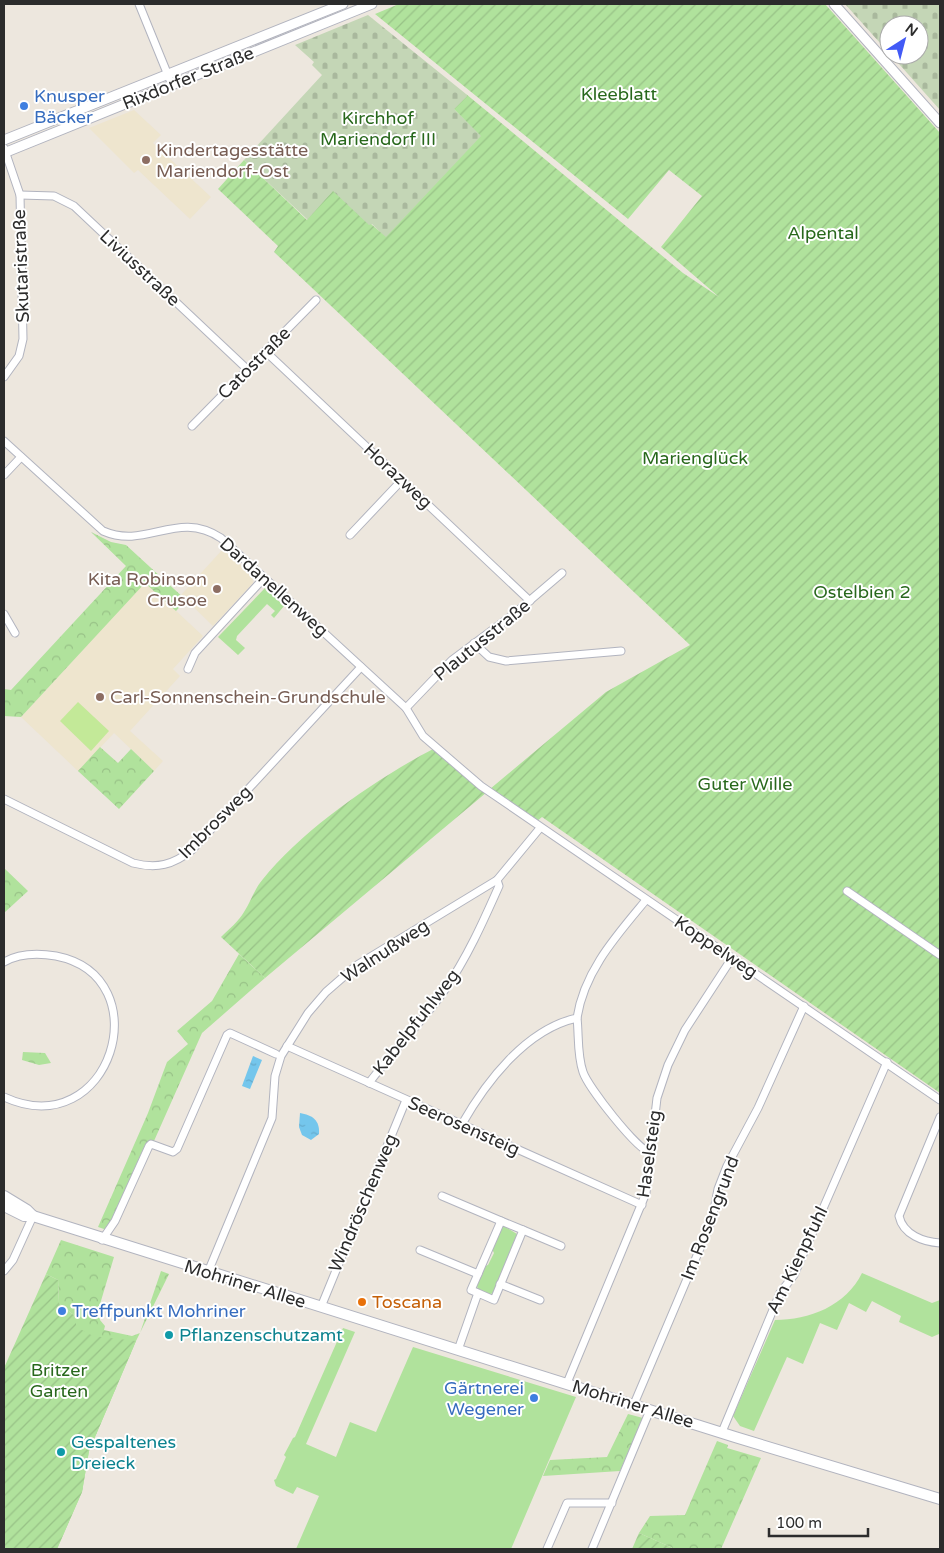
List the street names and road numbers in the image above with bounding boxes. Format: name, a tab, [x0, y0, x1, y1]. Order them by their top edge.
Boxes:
street label: Rixdorfer Straße	[119, 42, 257, 114]
street label: Skutaristraße	[8, 209, 34, 323]
street label: Liviusstraße	[95, 225, 185, 311]
street label: Catostraße	[213, 322, 295, 404]
street label: Horazweg	[359, 439, 437, 513]
street label: Dardanellenweg	[215, 533, 333, 641]
street label: Plautusstraße	[429, 594, 535, 686]
street label: Imbrosweg	[174, 781, 256, 863]
street label: Koppelweg	[670, 911, 762, 983]
street label: Walnußweg	[337, 914, 433, 988]
street label: Kabelpfuhlweg	[368, 965, 464, 1079]
street label: Seerosensteig	[405, 1092, 523, 1160]
street label: Haselsteig	[632, 1109, 666, 1199]
street label: Windröschenweg	[324, 1130, 402, 1276]
street label: Im Rosengrund	[676, 1153, 744, 1283]
street label: Am Kienpfuhl	[762, 1203, 832, 1317]
street label: Mohriner Allee	[182, 1255, 308, 1313]
street label: Mohriner Allee	[570, 1375, 696, 1433]

